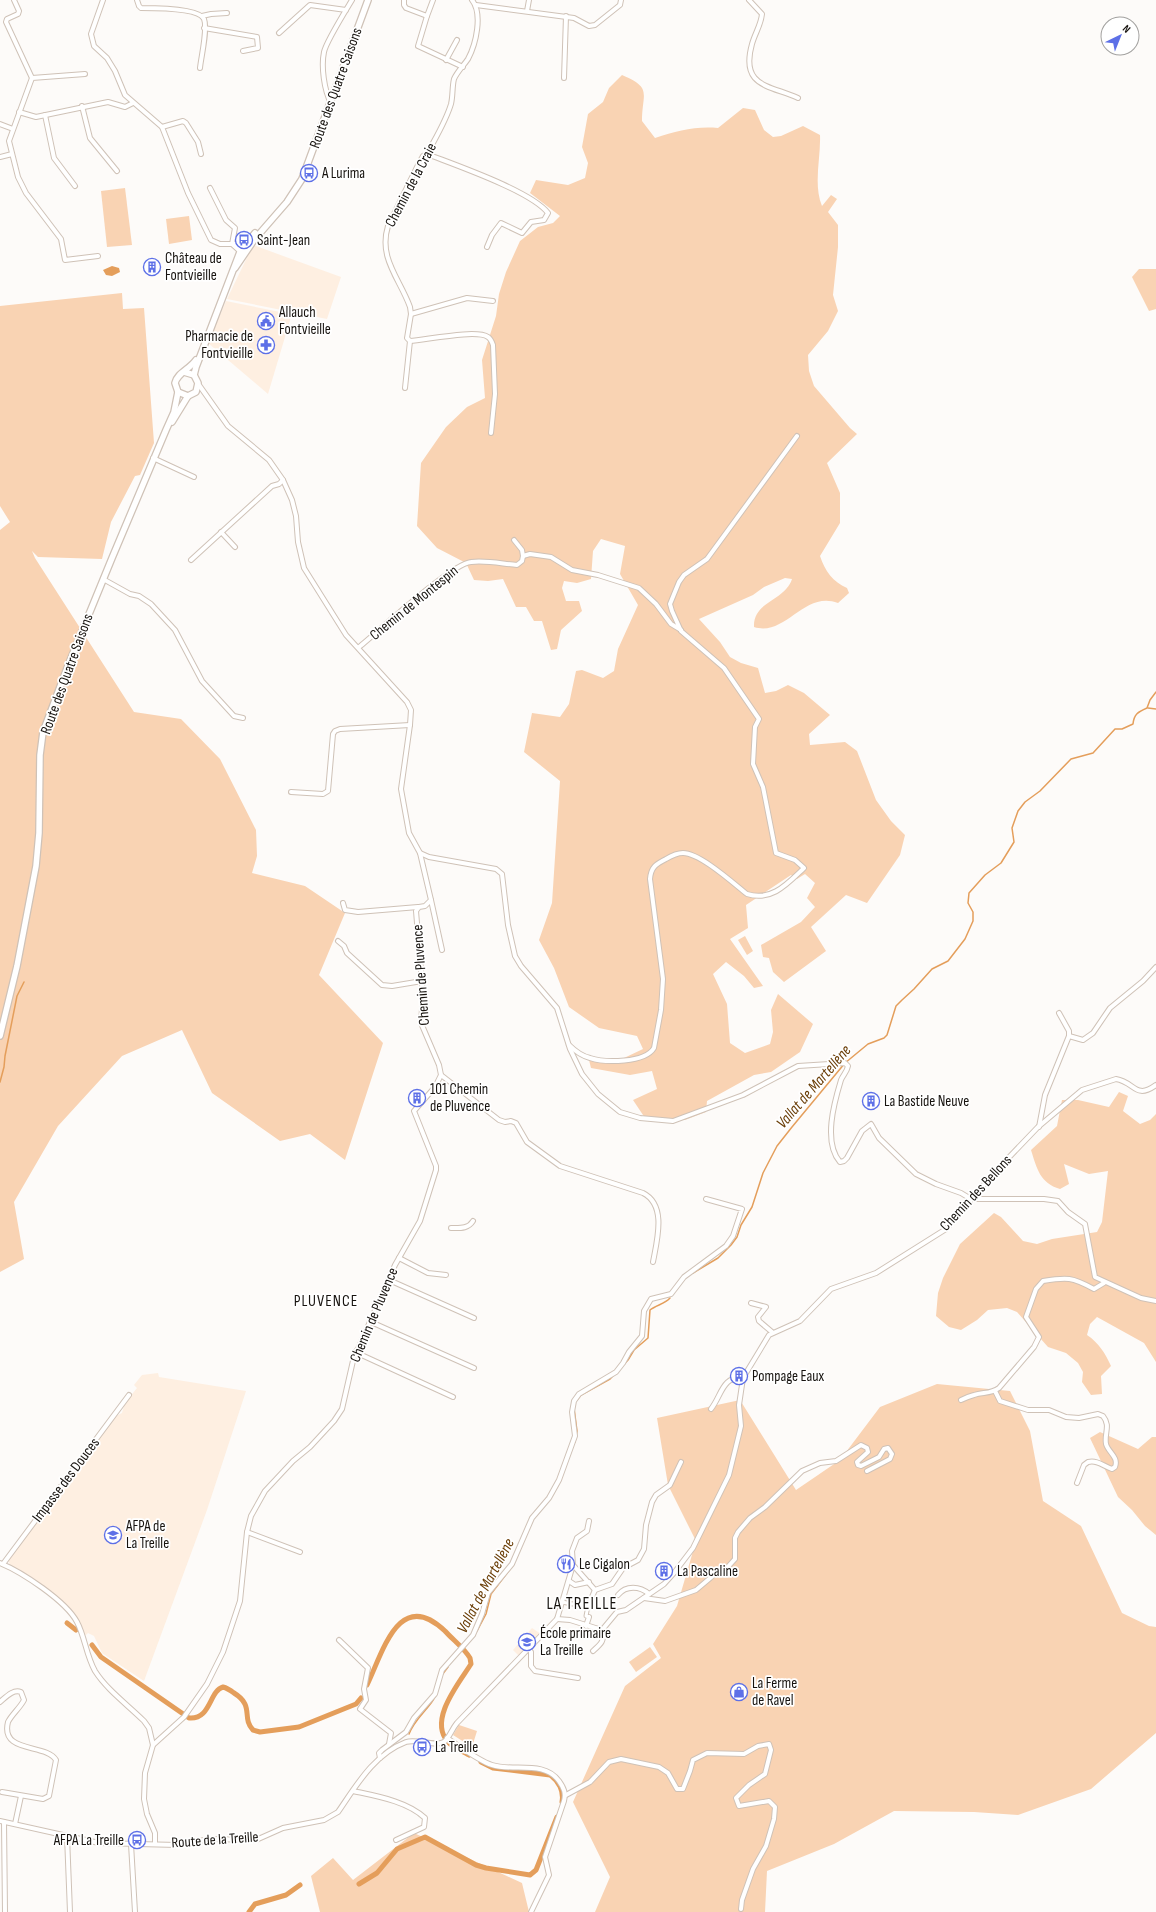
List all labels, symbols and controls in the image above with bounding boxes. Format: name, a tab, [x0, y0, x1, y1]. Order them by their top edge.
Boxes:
north arrow	[1100, 16, 1140, 56]
text: N	[1120, 22, 1133, 36]
street label: Route des Quatre Saisons	[305, 25, 367, 151]
street label: Chemin de la Craie	[381, 140, 441, 230]
bus stop icon: A Lurima	[299, 163, 319, 183]
place label: A Lurima	[321, 164, 365, 183]
bus stop icon: Saint-Jean	[234, 230, 254, 250]
place label: Saint-Jean	[257, 231, 310, 250]
place label: Château de Fontvieille	[165, 249, 222, 285]
building icon: Château de Fontvieille	[142, 257, 162, 277]
place label: Allauch Fontvieille	[278, 303, 331, 339]
public building icon: Allauch Fontvieille	[256, 311, 276, 331]
place label: Pharmacie de Fontvieille	[185, 327, 253, 363]
pharmacy icon: Pharmacie de Fontvieille	[256, 335, 276, 355]
street label: Chemin de Montespin	[366, 561, 462, 645]
street label: Route des Quatre Saisons	[36, 611, 98, 737]
street label: Chemin de Pluvence	[408, 924, 434, 1026]
water label: Vallat de Martellène	[773, 1041, 855, 1133]
place label: 101 Chemin de Pluvence	[430, 1080, 490, 1116]
building icon: 101 Chemin de Pluvence	[407, 1088, 427, 1108]
building icon: La Bastide Neuve	[861, 1091, 881, 1111]
place label: La Bastide Neuve	[884, 1092, 969, 1111]
street label: Chemin des Bellons	[936, 1151, 1016, 1235]
street label: Chemin de Pluvence	[345, 1265, 403, 1365]
district label: PLUVENCE	[294, 1292, 358, 1311]
building icon: Pompage Eaux	[729, 1366, 749, 1386]
place label: Pompage Eaux	[752, 1367, 824, 1386]
street label: Impasse des Douces	[28, 1434, 104, 1526]
place label: AFPA de La Treille	[125, 1517, 169, 1553]
school or university icon: AFPA de La Treille	[103, 1525, 123, 1545]
water label: Vallat de Martellène	[453, 1535, 519, 1637]
restaurant icon: Le Cigalon	[556, 1554, 576, 1574]
place label: Le Cigalon	[579, 1555, 630, 1574]
building icon: La Pascaline	[654, 1561, 674, 1581]
place label: La Pascaline	[677, 1562, 738, 1581]
district label: LA TREILLE	[546, 1594, 618, 1614]
place label: École primaire La Treille	[540, 1624, 611, 1660]
school or university icon: École primaire La Treille	[517, 1632, 537, 1652]
place label: La Ferme de Ravel	[752, 1674, 797, 1710]
shop icon: La Ferme de Ravel	[729, 1682, 749, 1702]
bus stop icon: La Treille	[412, 1737, 432, 1757]
place label: La Treille	[435, 1738, 478, 1757]
street label: Route de la Treille	[171, 1827, 259, 1853]
bus stop icon: AFPA La Treille	[127, 1830, 147, 1850]
place label: AFPA La Treille	[53, 1831, 124, 1850]

